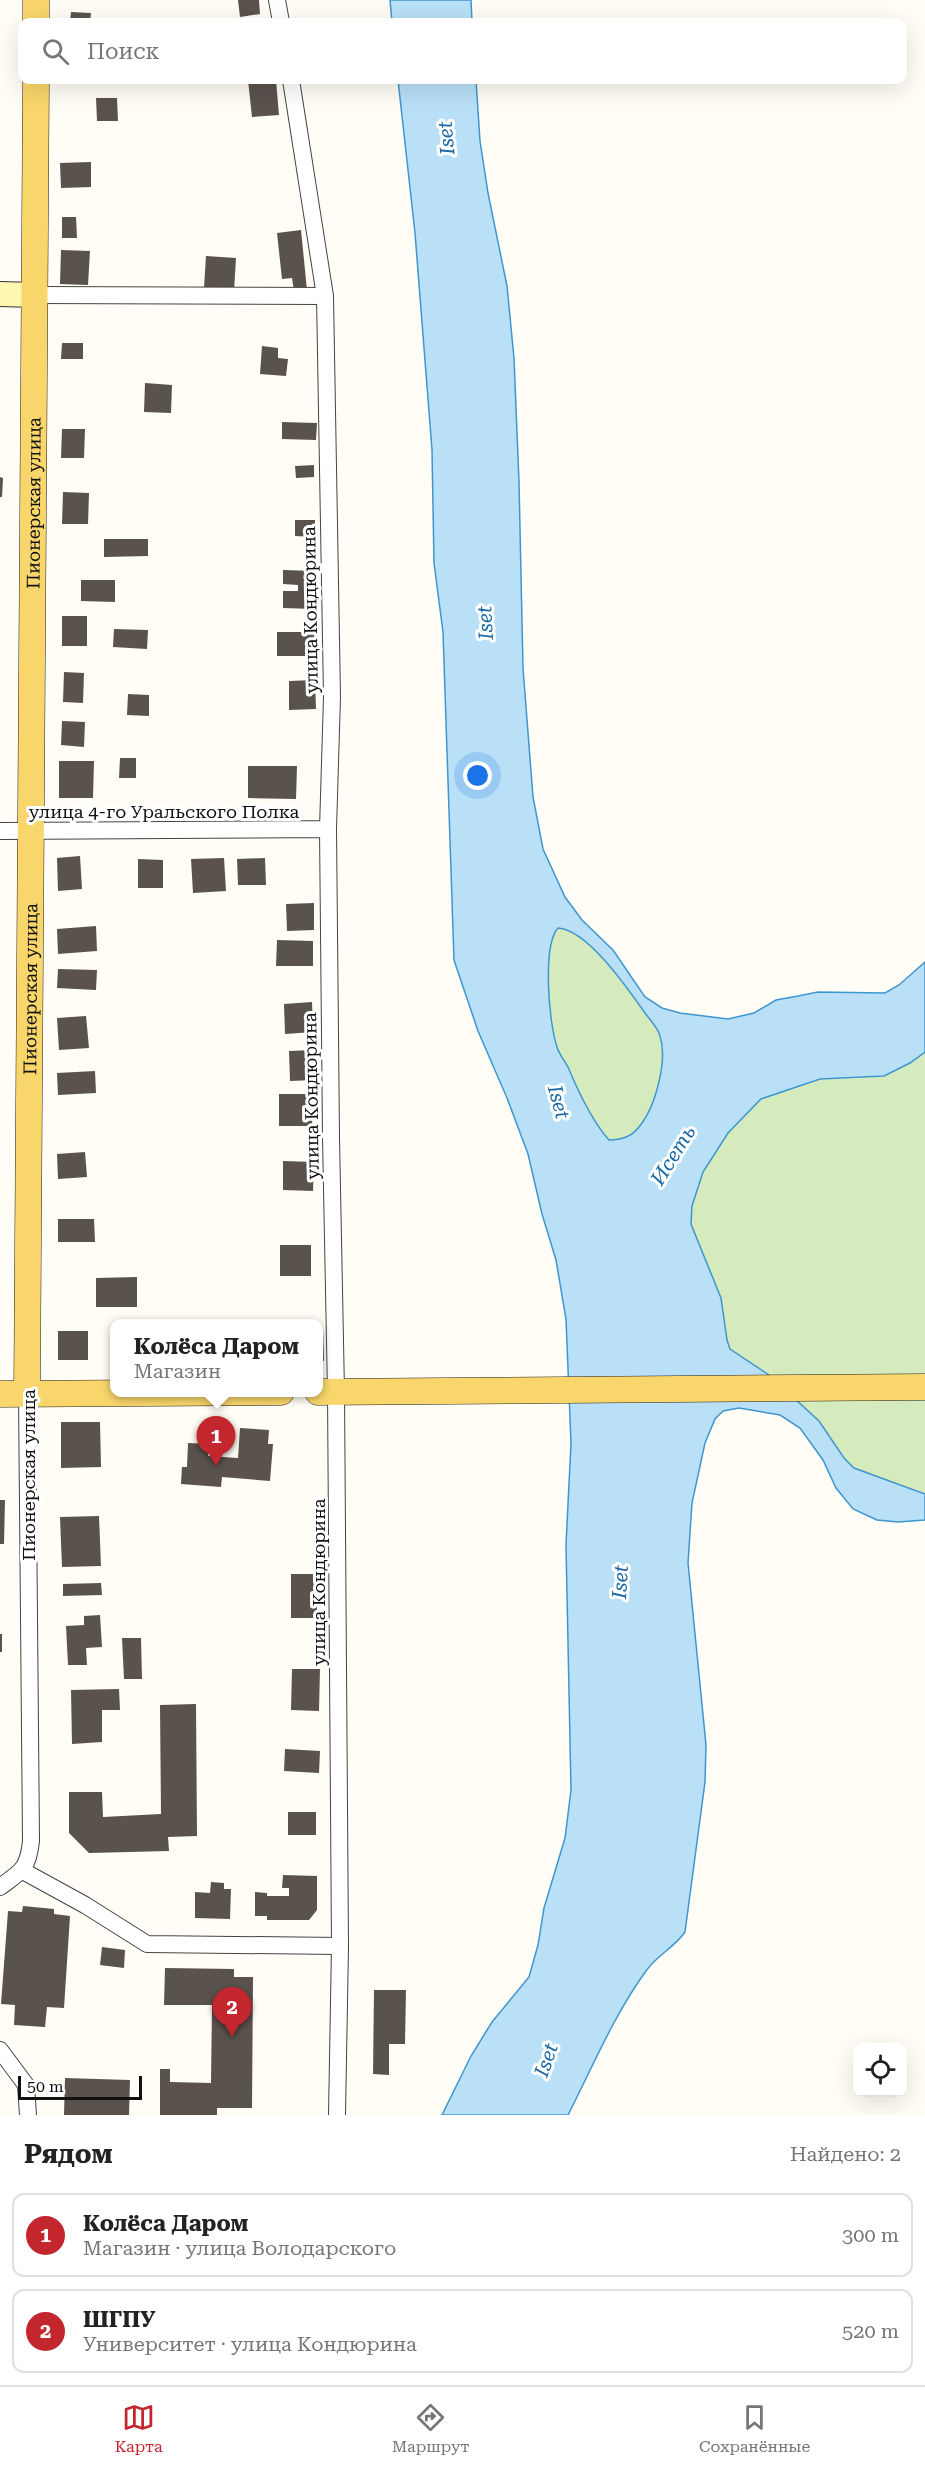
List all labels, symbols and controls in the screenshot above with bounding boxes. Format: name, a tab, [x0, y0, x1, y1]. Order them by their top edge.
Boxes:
search box	[18, 18, 907, 84]
icon: search	[39, 35, 72, 68]
text: Поиск	[87, 39, 159, 64]
water label: Iset	[433, 119, 460, 157]
street label: Пионерская улица	[22, 417, 44, 589]
street label: улица Кондюрина	[298, 526, 322, 694]
water label: Iset	[472, 605, 498, 642]
your location	[463, 761, 492, 790]
street label: улица 4-го Уральского Полка	[29, 801, 300, 822]
street label: Пионерская улица	[19, 903, 41, 1075]
street label: улица Кондюрина	[299, 1012, 323, 1180]
water label: Iset	[543, 1082, 575, 1122]
water label: Исеть	[645, 1121, 701, 1190]
popup	[110, 1319, 323, 1397]
text: Колёса Даром	[134, 1334, 299, 1359]
text: Магазин	[134, 1359, 221, 1383]
street label: Пионерская улица	[18, 1389, 39, 1561]
pin: 1	[196, 1416, 236, 1466]
street label: улица Кондюрина	[308, 1498, 329, 1666]
water label: Iset	[607, 1564, 633, 1601]
pin: 2	[212, 1988, 252, 2037]
water label: Iset	[529, 2040, 563, 2081]
map controls	[853, 2043, 907, 2097]
button: locate	[853, 2043, 907, 2097]
scale bar	[18, 2073, 142, 2100]
text: 50 m	[27, 2077, 64, 2096]
text: Рядом	[24, 2139, 113, 2169]
text: Найдено: 2	[790, 2142, 901, 2166]
text: Колёса Даром	[83, 2211, 248, 2236]
text: 1	[40, 2223, 51, 2247]
text: 300 m	[842, 2223, 899, 2247]
text: Магазин · улица Володарского	[83, 2236, 396, 2260]
text: ШГПУ	[83, 2307, 156, 2332]
text: 2	[40, 2319, 51, 2343]
text: 520 m	[842, 2319, 899, 2343]
text: Университет · улица Кондюрина	[83, 2332, 417, 2356]
tab: Карта	[115, 2401, 163, 2456]
tab: Маршрут	[392, 2401, 469, 2456]
tab: Сохранённые	[699, 2401, 810, 2456]

